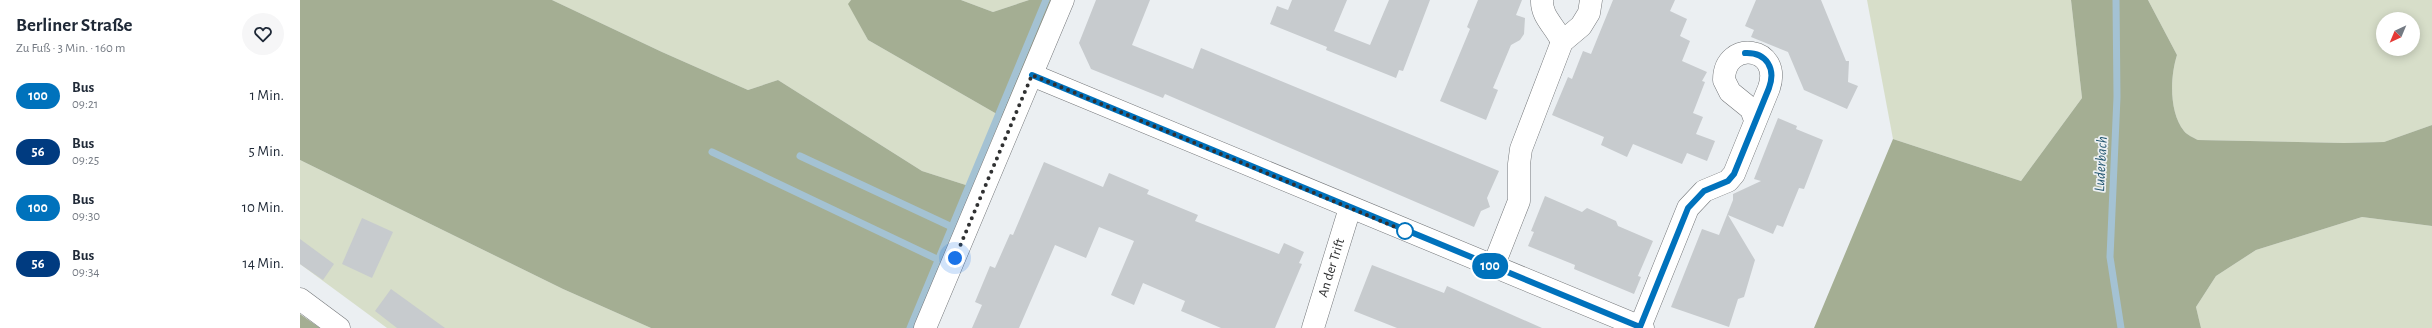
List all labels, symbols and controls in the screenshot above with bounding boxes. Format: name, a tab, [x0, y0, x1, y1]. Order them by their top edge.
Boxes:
north arrow	[2376, 12, 2420, 56]
map controls	[2376, 12, 2420, 56]
button: heart	[242, 13, 284, 55]
text: Berliner Straße	[16, 16, 133, 35]
text: Zu Fuß · 3 Min. · 160 m	[16, 42, 125, 55]
text: Bus	[72, 80, 94, 95]
text: 1 Min.	[250, 88, 284, 103]
text: 100	[28, 89, 48, 103]
text: 09:21	[72, 98, 98, 111]
text: Bus	[72, 136, 94, 151]
water label: Luderbach	[2092, 136, 2110, 192]
text: 5 Min.	[249, 144, 284, 159]
text: 56	[32, 145, 44, 159]
text: 09:25	[72, 154, 99, 167]
text: Bus	[72, 192, 94, 207]
text: 10 Min.	[242, 200, 284, 215]
text: 100	[28, 201, 48, 215]
text: 09:30	[72, 210, 100, 223]
unlabelled marker	[1396, 222, 1414, 240]
street label: An der Trift	[1316, 236, 1347, 299]
text: Bus	[72, 248, 94, 263]
your location	[945, 248, 965, 268]
line badge: 100	[1467, 253, 1513, 279]
text: 14 Min.	[243, 256, 284, 271]
text: 56	[32, 257, 44, 271]
text: 100	[1480, 259, 1500, 273]
text: 09:34	[72, 266, 100, 279]

